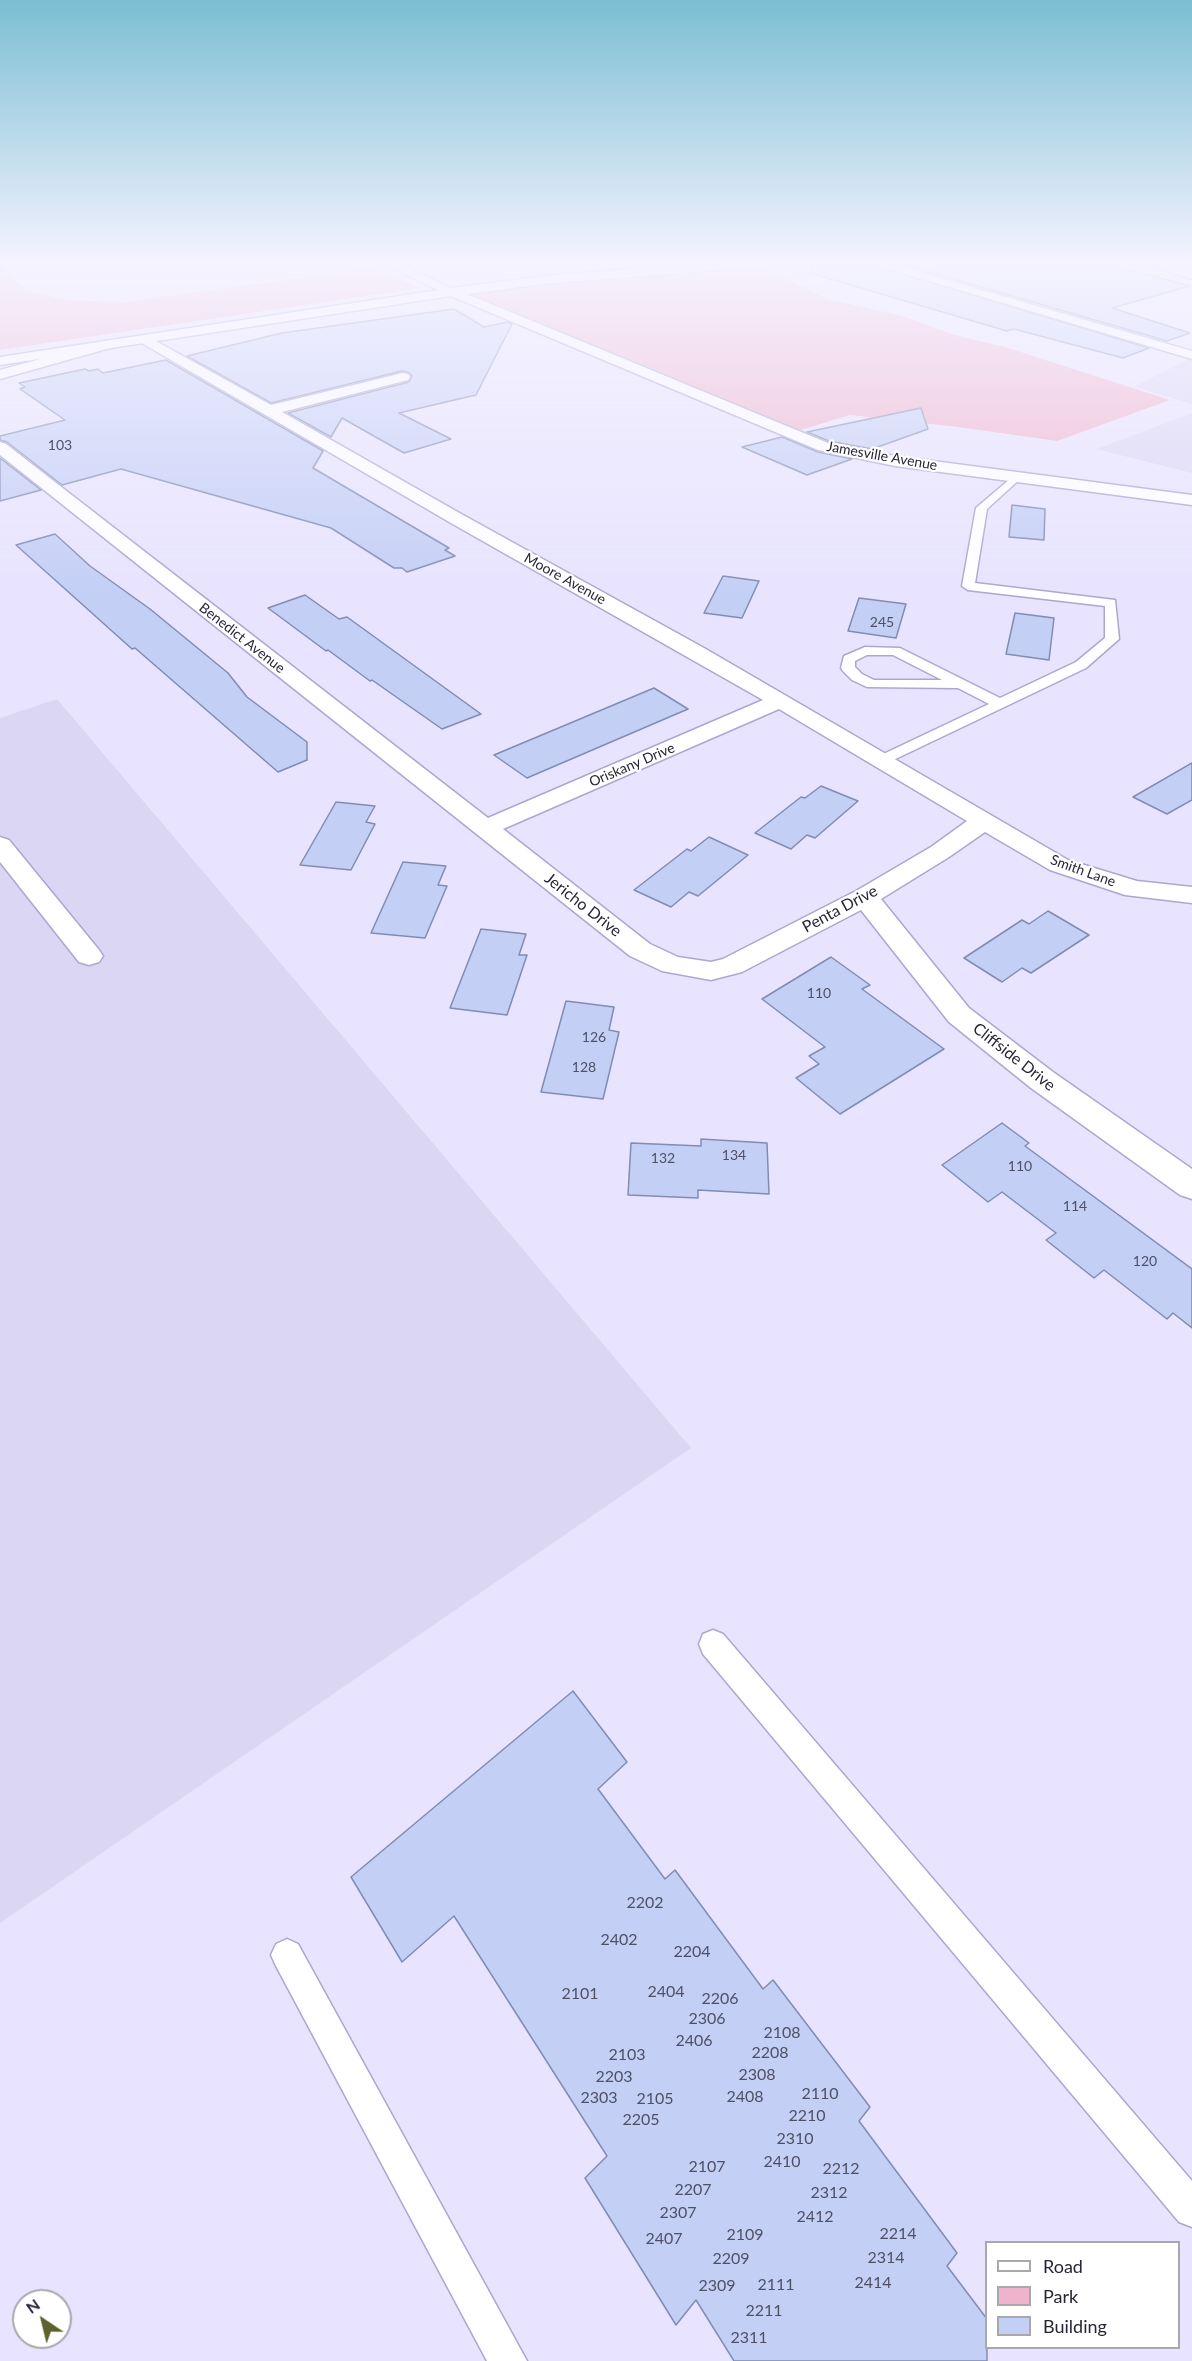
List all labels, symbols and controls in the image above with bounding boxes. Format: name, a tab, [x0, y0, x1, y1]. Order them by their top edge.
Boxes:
house number: 103	[48, 437, 72, 453]
street label: Jamesville Avenue	[825, 438, 939, 474]
street label: Moore Avenue	[521, 550, 609, 608]
street label: Benedict Avenue	[196, 599, 288, 677]
house number: 245	[870, 614, 894, 630]
street label: Oriskany Drive	[587, 739, 677, 791]
street label: Smith Lane	[1048, 851, 1118, 891]
street label: Jericho Drive	[541, 869, 625, 941]
street label: Penta Drive	[799, 881, 881, 937]
house number: 110	[807, 985, 831, 1001]
street label: Cliffside Drive	[969, 1019, 1059, 1095]
house number: 126	[582, 1029, 606, 1045]
house number: 128	[572, 1059, 596, 1075]
house number: 134	[722, 1147, 746, 1163]
house number: 132	[651, 1150, 675, 1166]
house number: 110	[1008, 1158, 1032, 1174]
house number: 114	[1063, 1198, 1087, 1214]
house number: 120	[1133, 1253, 1157, 1269]
house number: 2202	[626, 1893, 664, 1913]
house number: 2402	[600, 1930, 638, 1950]
house number: 2204	[673, 1942, 711, 1962]
house number: 2404	[647, 1982, 685, 2002]
house number: 2101	[561, 1984, 599, 2004]
house number: 2206	[701, 1989, 739, 2009]
house number: 2306	[688, 2009, 726, 2029]
house number: 2108	[763, 2023, 801, 2043]
house number: 2406	[675, 2031, 713, 2051]
house number: 2208	[751, 2043, 789, 2063]
house number: 2103	[608, 2045, 646, 2065]
house number: 2308	[738, 2065, 776, 2085]
house number: 2203	[595, 2067, 633, 2087]
house number: 2110	[801, 2084, 839, 2104]
house number: 2408	[726, 2087, 764, 2107]
house number: 2303	[580, 2088, 618, 2108]
house number: 2105	[636, 2089, 674, 2109]
house number: 2210	[788, 2106, 826, 2126]
house number: 2205	[622, 2110, 660, 2130]
house number: 2310	[776, 2129, 814, 2149]
house number: 2410	[763, 2152, 801, 2172]
house number: 2107	[688, 2157, 726, 2177]
house number: 2212	[822, 2159, 860, 2179]
house number: 2207	[674, 2180, 712, 2200]
house number: 2312	[810, 2183, 848, 2203]
house number: 2307	[659, 2203, 697, 2223]
house number: 2412	[796, 2207, 834, 2227]
house number: 2214	[879, 2224, 917, 2244]
house number: 2109	[726, 2225, 764, 2245]
house number: 2407	[645, 2229, 683, 2249]
legend	[985, 2241, 1180, 2349]
house number: 2314	[867, 2248, 905, 2268]
house number: 2209	[712, 2249, 750, 2269]
text: Road	[1043, 2255, 1083, 2277]
house number: 2414	[854, 2273, 892, 2293]
house number: 2111	[757, 2275, 795, 2295]
house number: 2309	[698, 2276, 736, 2296]
text: Park	[1043, 2285, 1078, 2307]
north arrow	[12, 2289, 72, 2349]
text: N	[22, 2294, 43, 2317]
house number: 2211	[745, 2301, 783, 2321]
text: Building	[1043, 2315, 1107, 2337]
house number: 2311	[730, 2328, 768, 2348]

